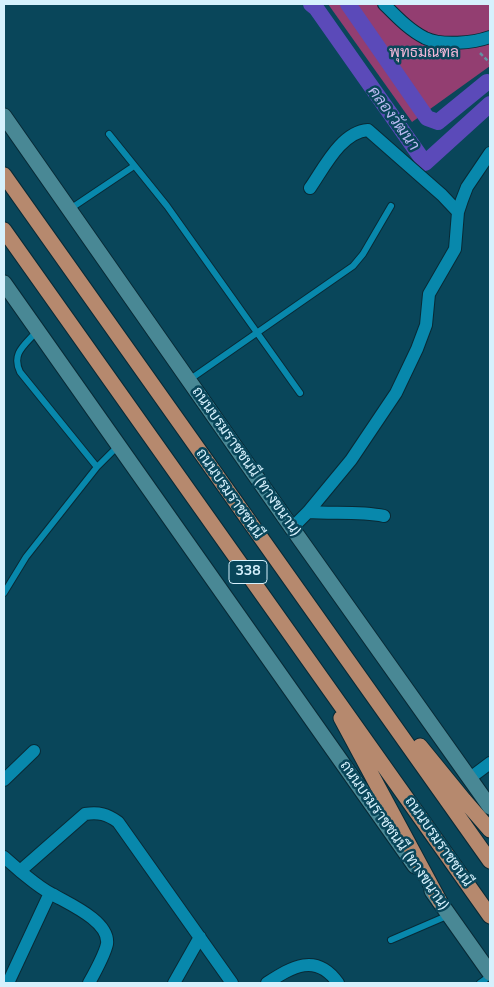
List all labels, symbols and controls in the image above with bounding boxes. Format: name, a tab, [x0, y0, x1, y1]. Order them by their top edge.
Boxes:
park label: พุทธมณฑล	[389, 44, 459, 62]
water label: คลองวัฒนา	[363, 83, 423, 155]
street label: ถนนบรมราชชนนี (ทางขนาน)	[187, 384, 305, 540]
street label: ถนนบรมราชชนนี	[191, 446, 267, 542]
road number: 338	[229, 560, 267, 584]
street label: ถนนบรมราชชนนี (ทางขนาน)	[335, 758, 453, 914]
street label: ถนนบรมราชชนนี	[400, 794, 476, 890]

